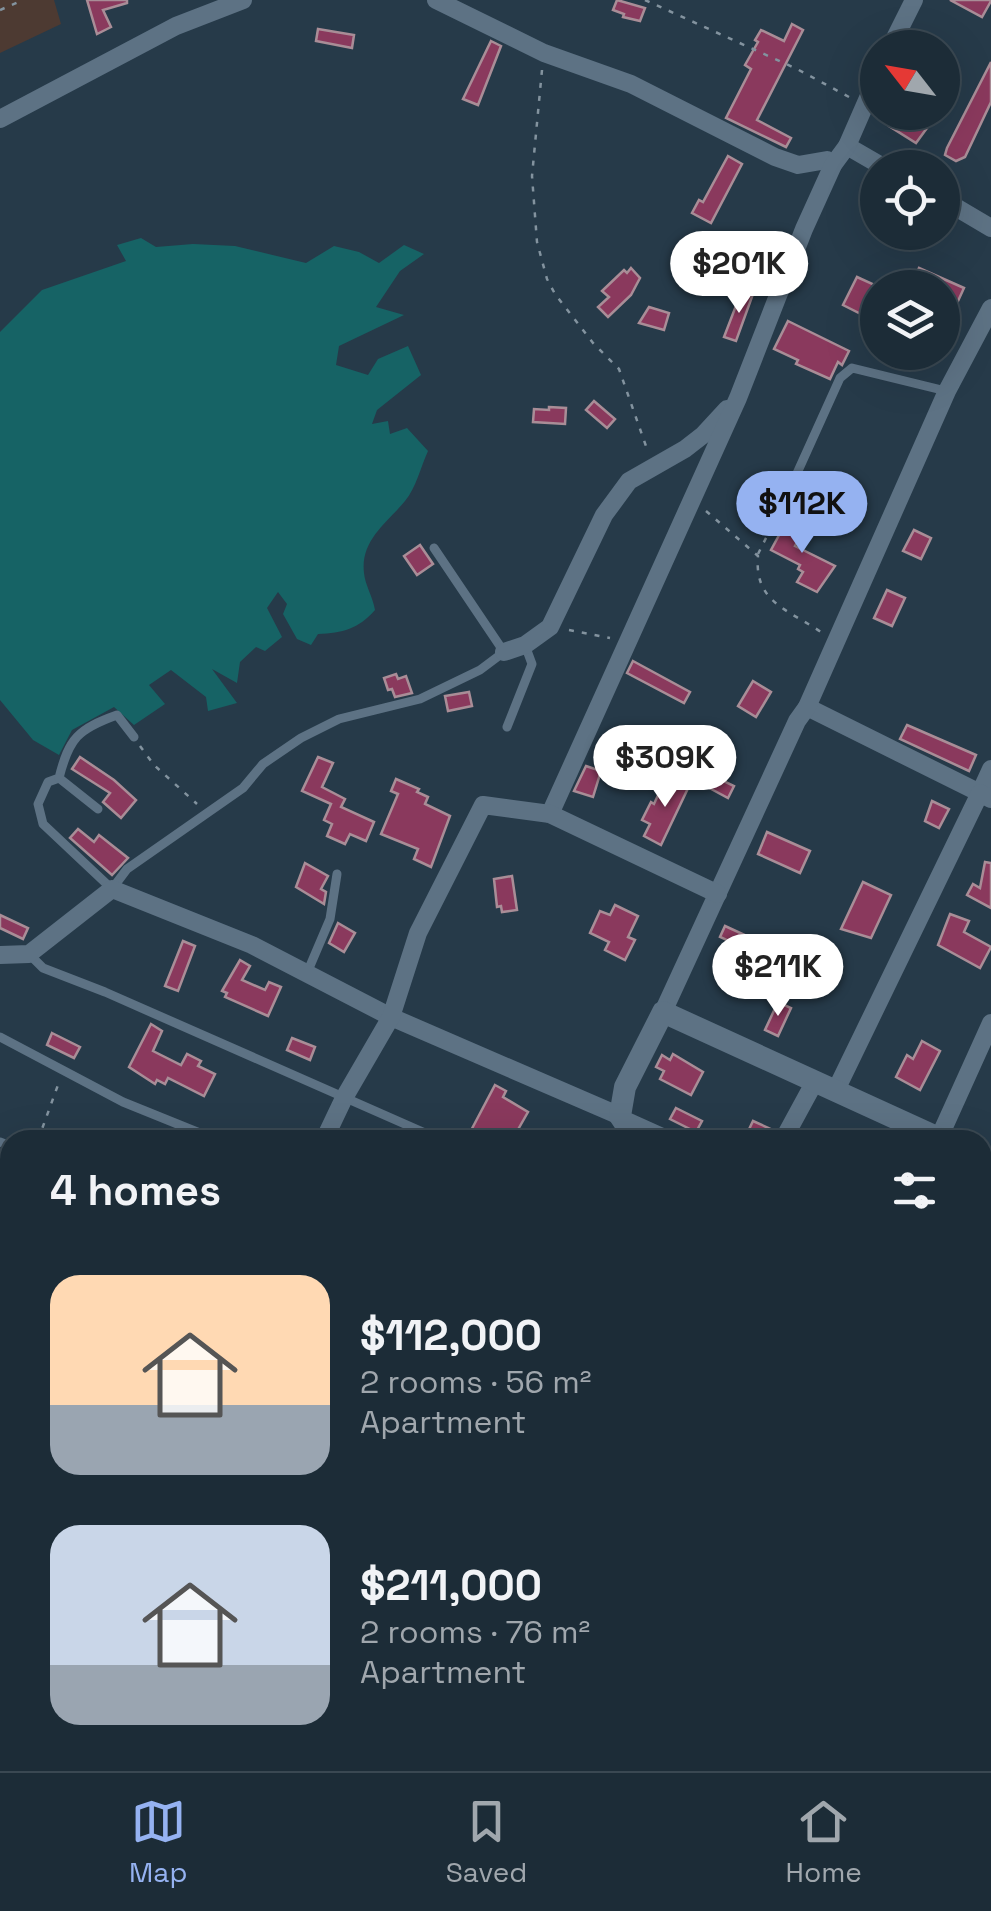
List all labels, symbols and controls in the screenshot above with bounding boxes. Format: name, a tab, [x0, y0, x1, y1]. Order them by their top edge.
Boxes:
north arrow	[860, 30, 960, 130]
map controls	[860, 30, 960, 370]
button: locate	[860, 150, 960, 250]
pin: $201K	[669, 231, 809, 316]
text: $201K	[692, 243, 786, 283]
button: layers	[860, 270, 960, 370]
pin: $112K	[732, 471, 872, 556]
text: $112K	[758, 483, 846, 523]
pin: $309K	[595, 725, 735, 810]
text: $309K	[615, 737, 715, 777]
pin: $211K	[708, 934, 848, 1019]
text: $211K	[734, 946, 822, 986]
icon: filters	[887, 1163, 942, 1218]
text: 4 homes	[50, 1164, 221, 1217]
text: $112,000	[360, 1309, 542, 1362]
icon: home	[130, 1315, 250, 1435]
text: 2 rooms · 56 m²	[360, 1362, 592, 1402]
text: Apartment	[360, 1402, 526, 1442]
text: $211,000	[360, 1559, 542, 1612]
icon: home	[130, 1565, 250, 1685]
text: 2 rooms · 76 m²	[360, 1612, 590, 1652]
text: Apartment	[360, 1652, 526, 1692]
tab: Map	[129, 1794, 187, 1890]
tab: Saved	[446, 1794, 527, 1890]
tab: Home	[786, 1794, 862, 1890]

